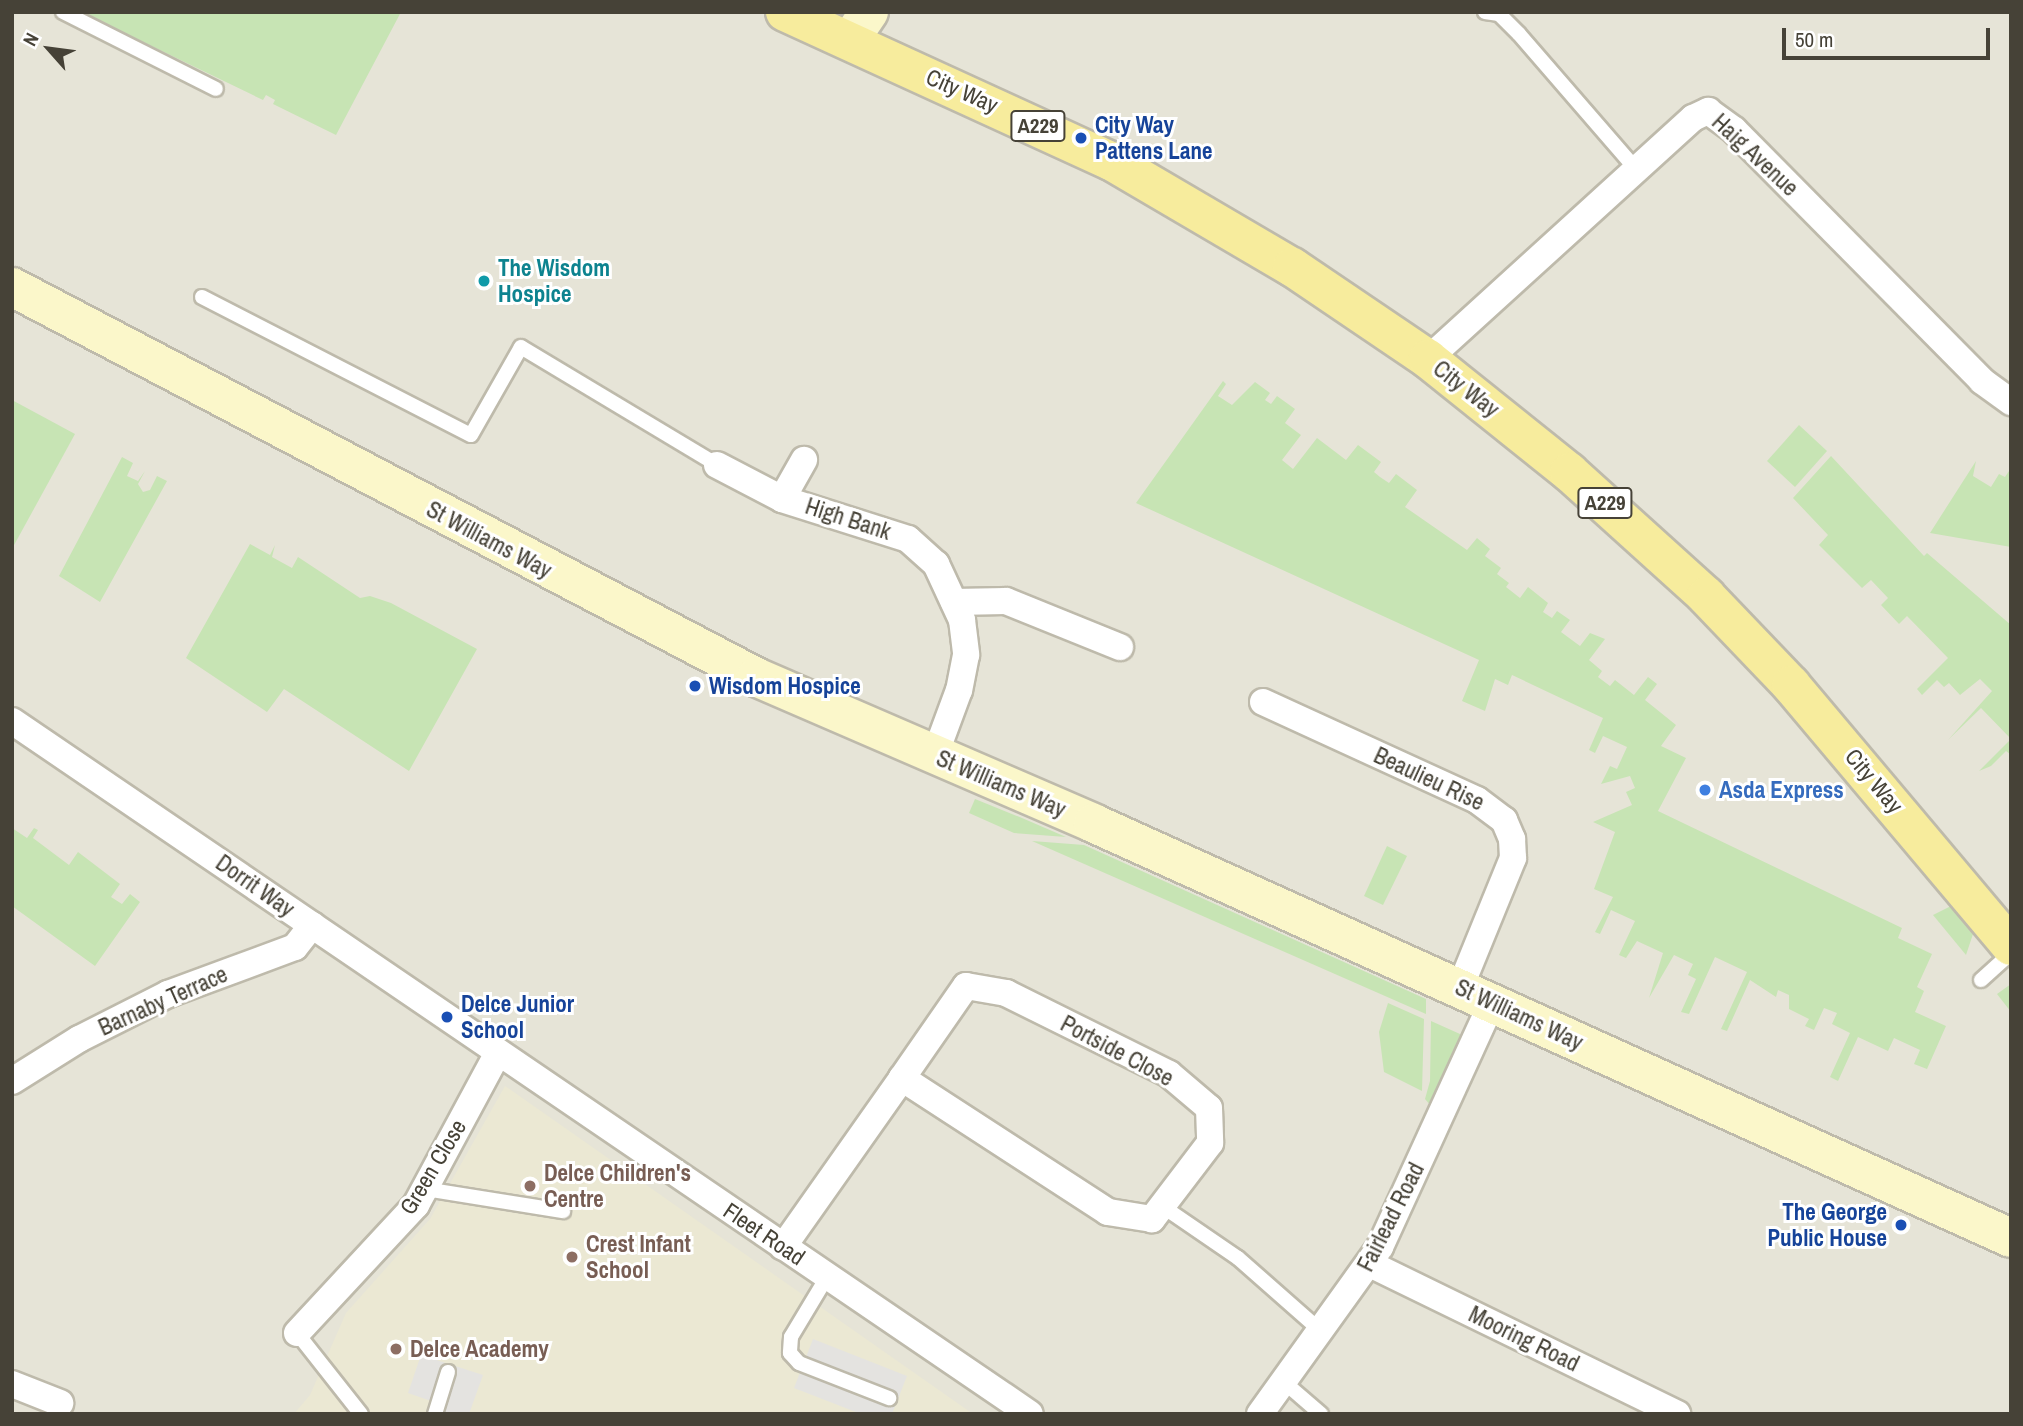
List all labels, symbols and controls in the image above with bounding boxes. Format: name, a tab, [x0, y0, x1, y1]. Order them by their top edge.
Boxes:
north arrow	[14, 14, 84, 84]
scale bar	[1785, 14, 1993, 58]
text: 50 m	[1795, 25, 1833, 54]
text: N	[16, 28, 45, 50]
street label: City Way	[922, 63, 1002, 119]
road number: A229	[1010, 108, 1066, 144]
street label: Haig Avenue	[1706, 108, 1804, 202]
place label: City Way Pattens Lane	[1095, 111, 1212, 165]
marker: City Way Pattens Lane	[1073, 130, 1089, 146]
place label: The Wisdom Hospice	[498, 254, 610, 308]
marker: The Wisdom Hospice	[476, 273, 492, 289]
street label: City Way	[1428, 355, 1504, 423]
road number: A229	[1577, 486, 1633, 520]
street label: High Bank	[802, 492, 894, 546]
street label: St Williams Way	[422, 496, 556, 584]
place label: Wisdom Hospice	[709, 672, 861, 700]
marker: Wisdom Hospice	[687, 678, 703, 694]
street label: Beaulieu Rise	[1369, 741, 1489, 817]
street label: City Way	[1839, 743, 1909, 819]
street label: St Williams Way	[932, 744, 1070, 824]
place label: Asda Express	[1719, 776, 1844, 804]
marker: Asda Express	[1697, 782, 1713, 798]
street label: Dorrit Way	[210, 849, 300, 923]
street label: Barnaby Terrace	[94, 960, 232, 1042]
street label: St Williams Way	[1451, 973, 1587, 1057]
place label: Delce Junior School	[461, 990, 574, 1044]
marker: Delce Junior School	[439, 1009, 455, 1025]
street label: Portside Close	[1056, 1010, 1178, 1092]
street label: Green Close	[394, 1115, 472, 1219]
street label: Fairlead Road	[1352, 1158, 1430, 1276]
place label: Delce Children's Centre	[544, 1159, 691, 1213]
marker: Delce Children's Centre	[522, 1178, 538, 1194]
street label: Fleet Road	[718, 1197, 810, 1271]
place label: The George Public House	[1768, 1198, 1887, 1252]
marker: The George Public House	[1893, 1217, 1909, 1233]
place label: Crest Infant School	[586, 1230, 691, 1284]
marker: Crest Infant School	[564, 1249, 580, 1265]
street label: Mooring Road	[1464, 1300, 1584, 1378]
place label: Delce Academy	[410, 1335, 549, 1363]
marker: Delce Academy	[388, 1341, 404, 1357]

